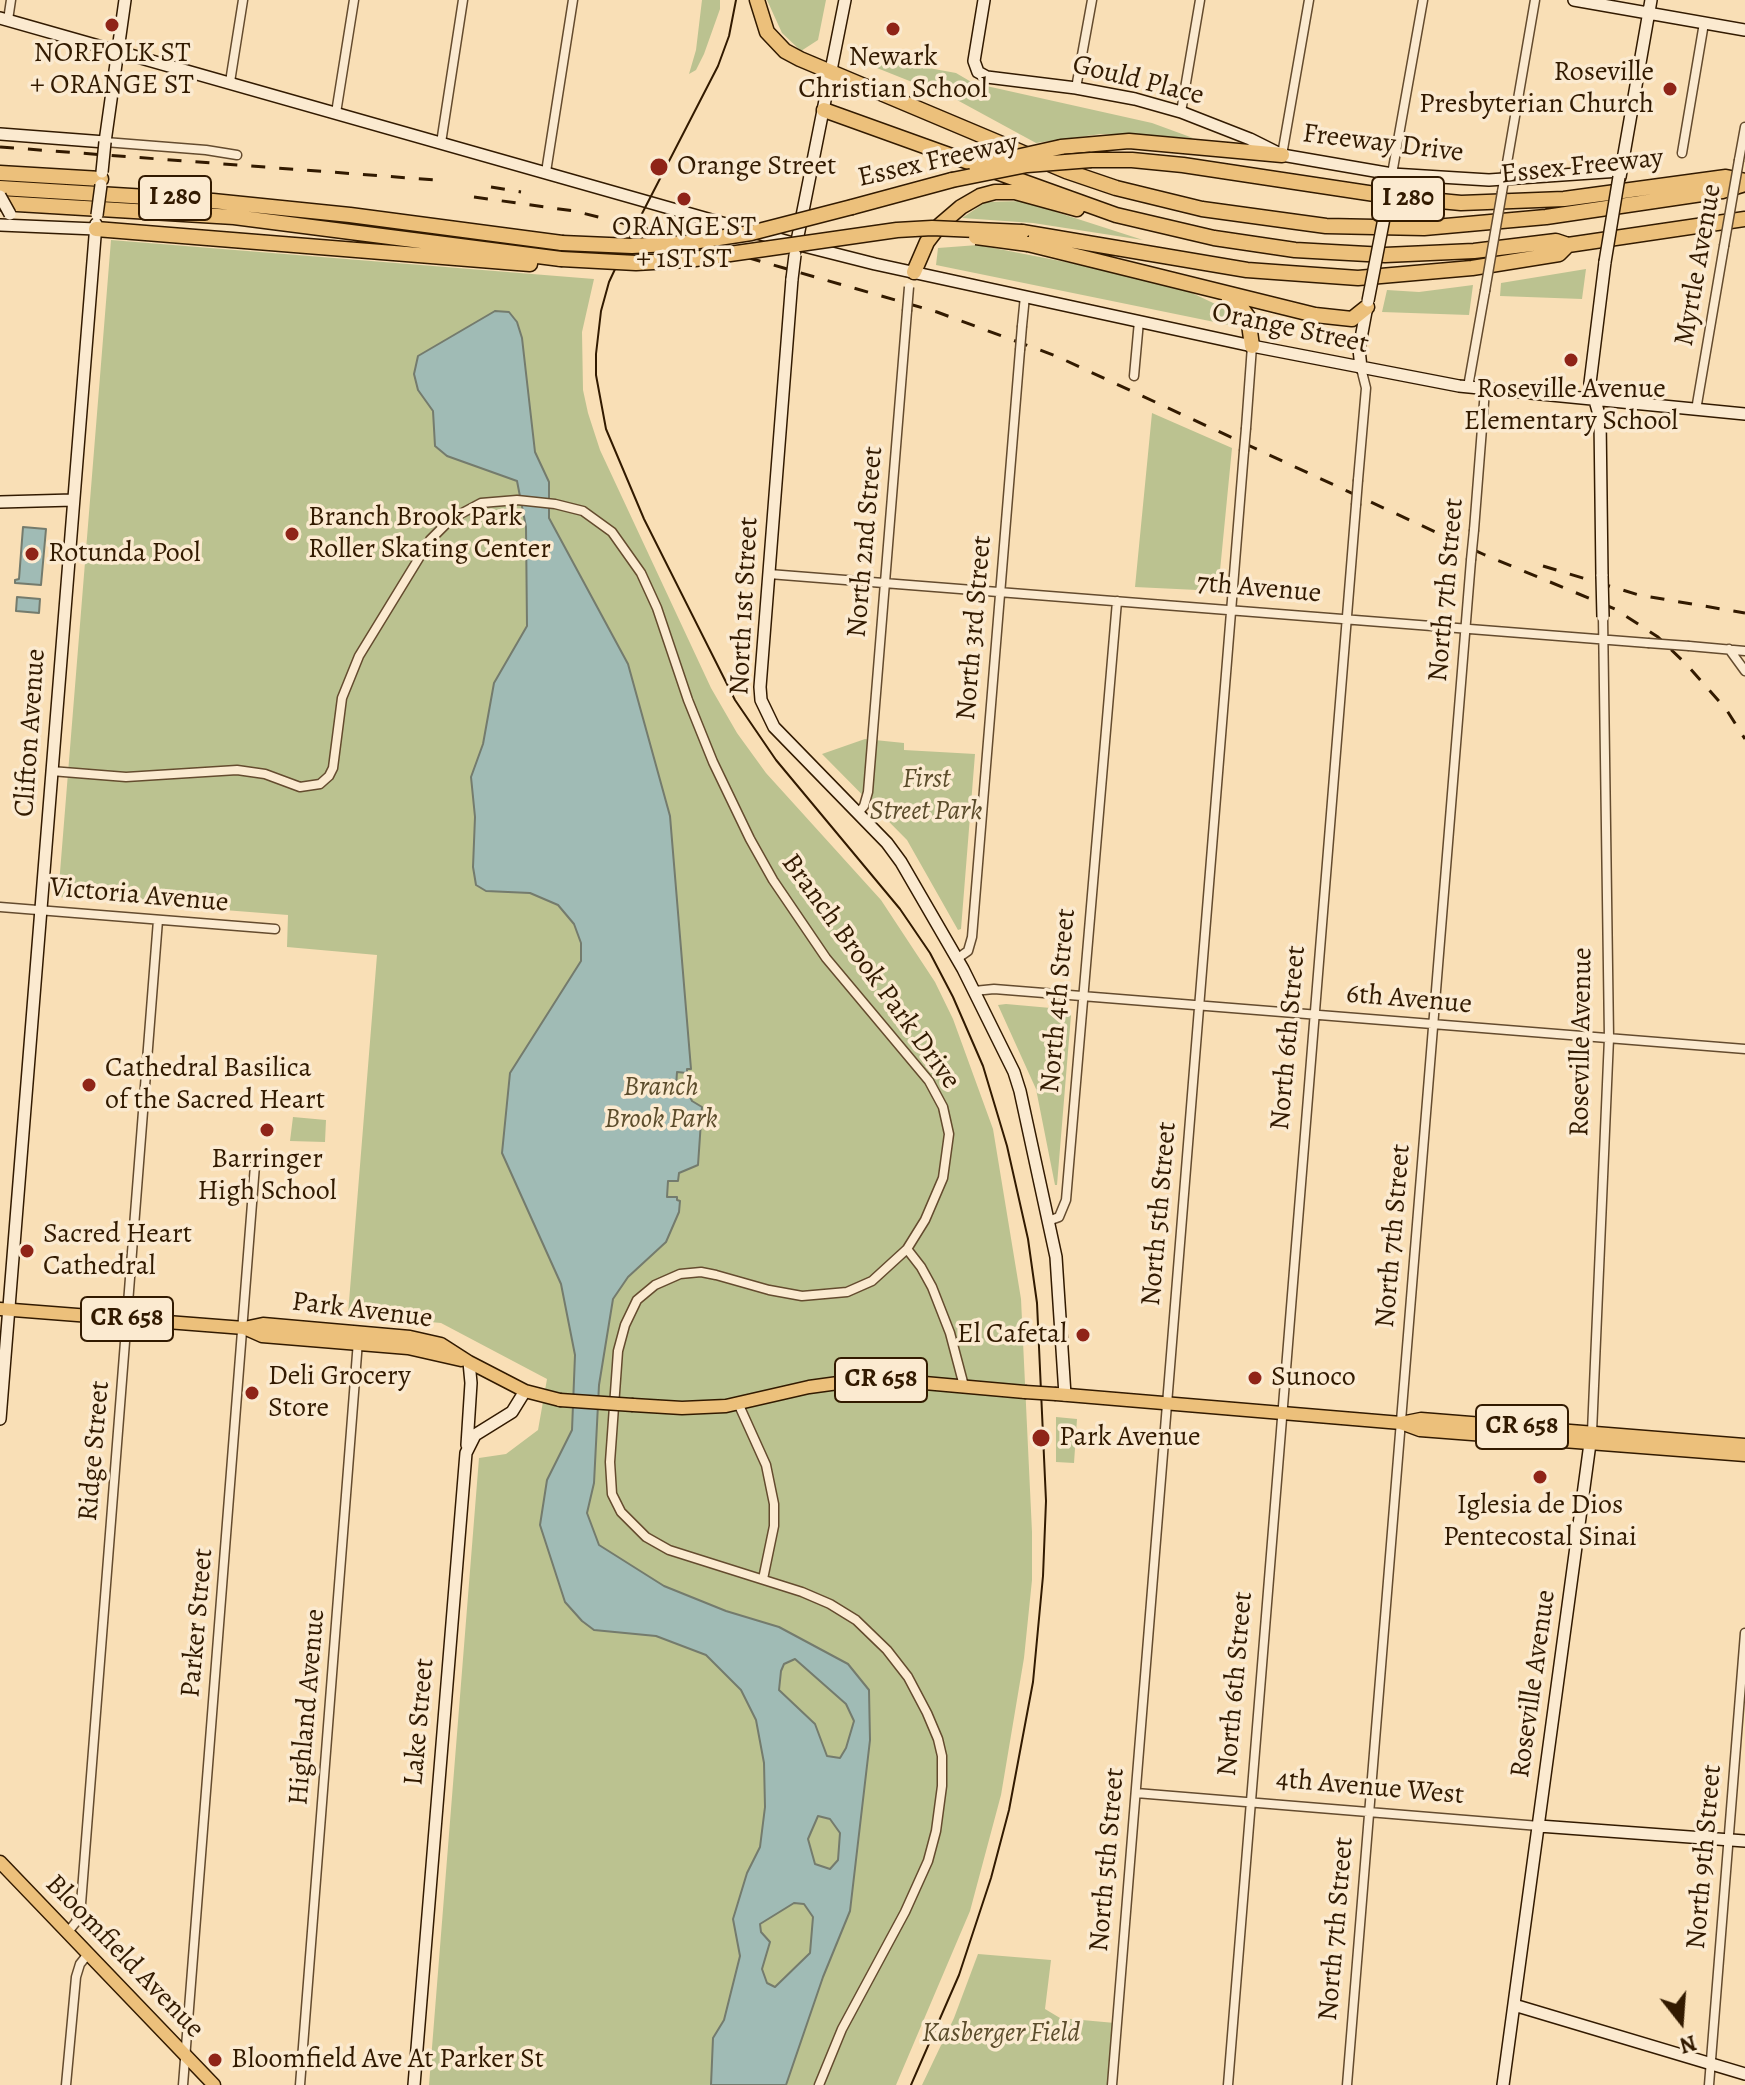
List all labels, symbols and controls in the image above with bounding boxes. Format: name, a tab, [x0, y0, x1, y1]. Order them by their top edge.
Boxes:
marker: NORFOLK ST + ORANGE ST	[103, 16, 121, 34]
marker: Newark Christian School	[884, 20, 902, 38]
place label: NORFOLK ST + ORANGE ST	[30, 37, 194, 103]
place label: Newark Christian School	[798, 41, 988, 107]
street label: Gould Place	[1069, 48, 1207, 114]
place label: Roseville Presbyterian Church	[1419, 56, 1654, 122]
marker: Roseville Presbyterian Church	[1661, 80, 1679, 98]
street label: Freeway Drive	[1301, 117, 1465, 171]
street label: Essex Freeway	[855, 126, 1021, 196]
street label: Essex Freeway	[1499, 142, 1665, 192]
place label: Orange Street	[677, 150, 836, 184]
marker: Orange Street	[648, 156, 670, 178]
road number: I 280	[139, 176, 211, 220]
road number: I 280	[1372, 177, 1444, 221]
street label: Myrtle Avenue	[1668, 181, 1730, 349]
marker: ORANGE ST + 1ST ST	[675, 190, 693, 208]
place label: ORANGE ST + 1ST ST	[612, 211, 756, 277]
street label: Orange Street	[1209, 296, 1371, 362]
marker: Roseville Avenue Elementary School	[1562, 351, 1580, 369]
place label: Roseville Avenue Elementary School	[1464, 373, 1678, 439]
street label: North 2nd Street	[841, 445, 891, 639]
street label: North 7th Street	[1422, 497, 1472, 683]
place label: Branch Brook Park Roller Skating Center	[308, 501, 551, 567]
street label: North 1st Street	[724, 516, 766, 696]
marker: Branch Brook Park Roller Skating Center	[283, 525, 301, 543]
street label: North 3rd Street	[950, 534, 1000, 722]
place label: Rotunda Pool	[48, 537, 200, 571]
marker: Rotunda Pool	[23, 545, 41, 563]
street label: 7th Avenue	[1195, 567, 1323, 611]
street label: Clifton Avenue	[8, 648, 54, 818]
park label: First Street Park	[870, 763, 982, 829]
street label: Branch Brook Park Drive	[773, 848, 967, 1096]
street label: Victoria Avenue	[48, 871, 230, 921]
street label: North 4th Street	[1034, 907, 1084, 1095]
street label: North 6th Street	[1264, 944, 1314, 1132]
street label: Roseville Avenue	[1564, 947, 1600, 1137]
street label: 6th Avenue	[1345, 978, 1473, 1022]
place label: Cathedral Basilica of the Sacred Heart	[105, 1052, 325, 1118]
park label: Branch Brook Park	[604, 1071, 718, 1137]
marker: Cathedral Basilica of the Sacred Heart	[80, 1076, 98, 1094]
marker: Barringer High School	[258, 1121, 276, 1139]
street label: North 5th Street	[1135, 1121, 1185, 1307]
place label: Barringer High School	[197, 1143, 337, 1209]
street label: North 7th Street	[1369, 1143, 1419, 1329]
place label: Sacred Heart Cathedral	[43, 1218, 192, 1284]
marker: Sacred Heart Cathedral	[18, 1242, 36, 1260]
street label: Park Avenue	[290, 1286, 434, 1336]
road number: CR 658	[81, 1297, 173, 1341]
place label: El Cafetal	[957, 1318, 1067, 1352]
marker: El Cafetal	[1074, 1326, 1092, 1344]
road number: CR 658	[835, 1358, 927, 1402]
place label: Deli Grocery Store	[268, 1360, 411, 1426]
place label: Sunoco	[1271, 1361, 1356, 1395]
marker: Sunoco	[1246, 1369, 1264, 1387]
street label: Ridge Street	[72, 1379, 118, 1523]
marker: Deli Grocery Store	[243, 1384, 261, 1402]
road number: CR 658	[1476, 1405, 1568, 1449]
place label: Park Avenue	[1059, 1421, 1200, 1455]
marker: Park Avenue	[1030, 1427, 1052, 1449]
marker: Iglesia de Dios Pentecostal Sinai	[1531, 1468, 1549, 1486]
place label: Iglesia de Dios Pentecostal Sinai	[1443, 1489, 1637, 1555]
street label: Parker Street	[175, 1547, 221, 1699]
street label: Roseville Avenue	[1504, 1588, 1564, 1780]
street label: North 6th Street	[1211, 1590, 1261, 1778]
street label: Highland Avenue	[283, 1607, 333, 1807]
street label: Lake Street	[398, 1657, 442, 1787]
street label: 4th Avenue West	[1275, 1763, 1465, 1813]
street label: North 9th Street	[1680, 1763, 1730, 1951]
street label: North 5th Street	[1083, 1767, 1133, 1953]
street label: North 7th Street	[1312, 1836, 1362, 2022]
street label: Bloomfield Avenue	[37, 1868, 211, 2046]
north arrow	[1641, 1981, 1721, 2061]
park label: Kasberger Field	[922, 2017, 1080, 2051]
text: N	[1676, 2027, 1700, 2061]
place label: Bloomfield Ave At Parker St	[231, 2043, 544, 2077]
marker: Bloomfield Ave At Parker St	[206, 2051, 224, 2069]

